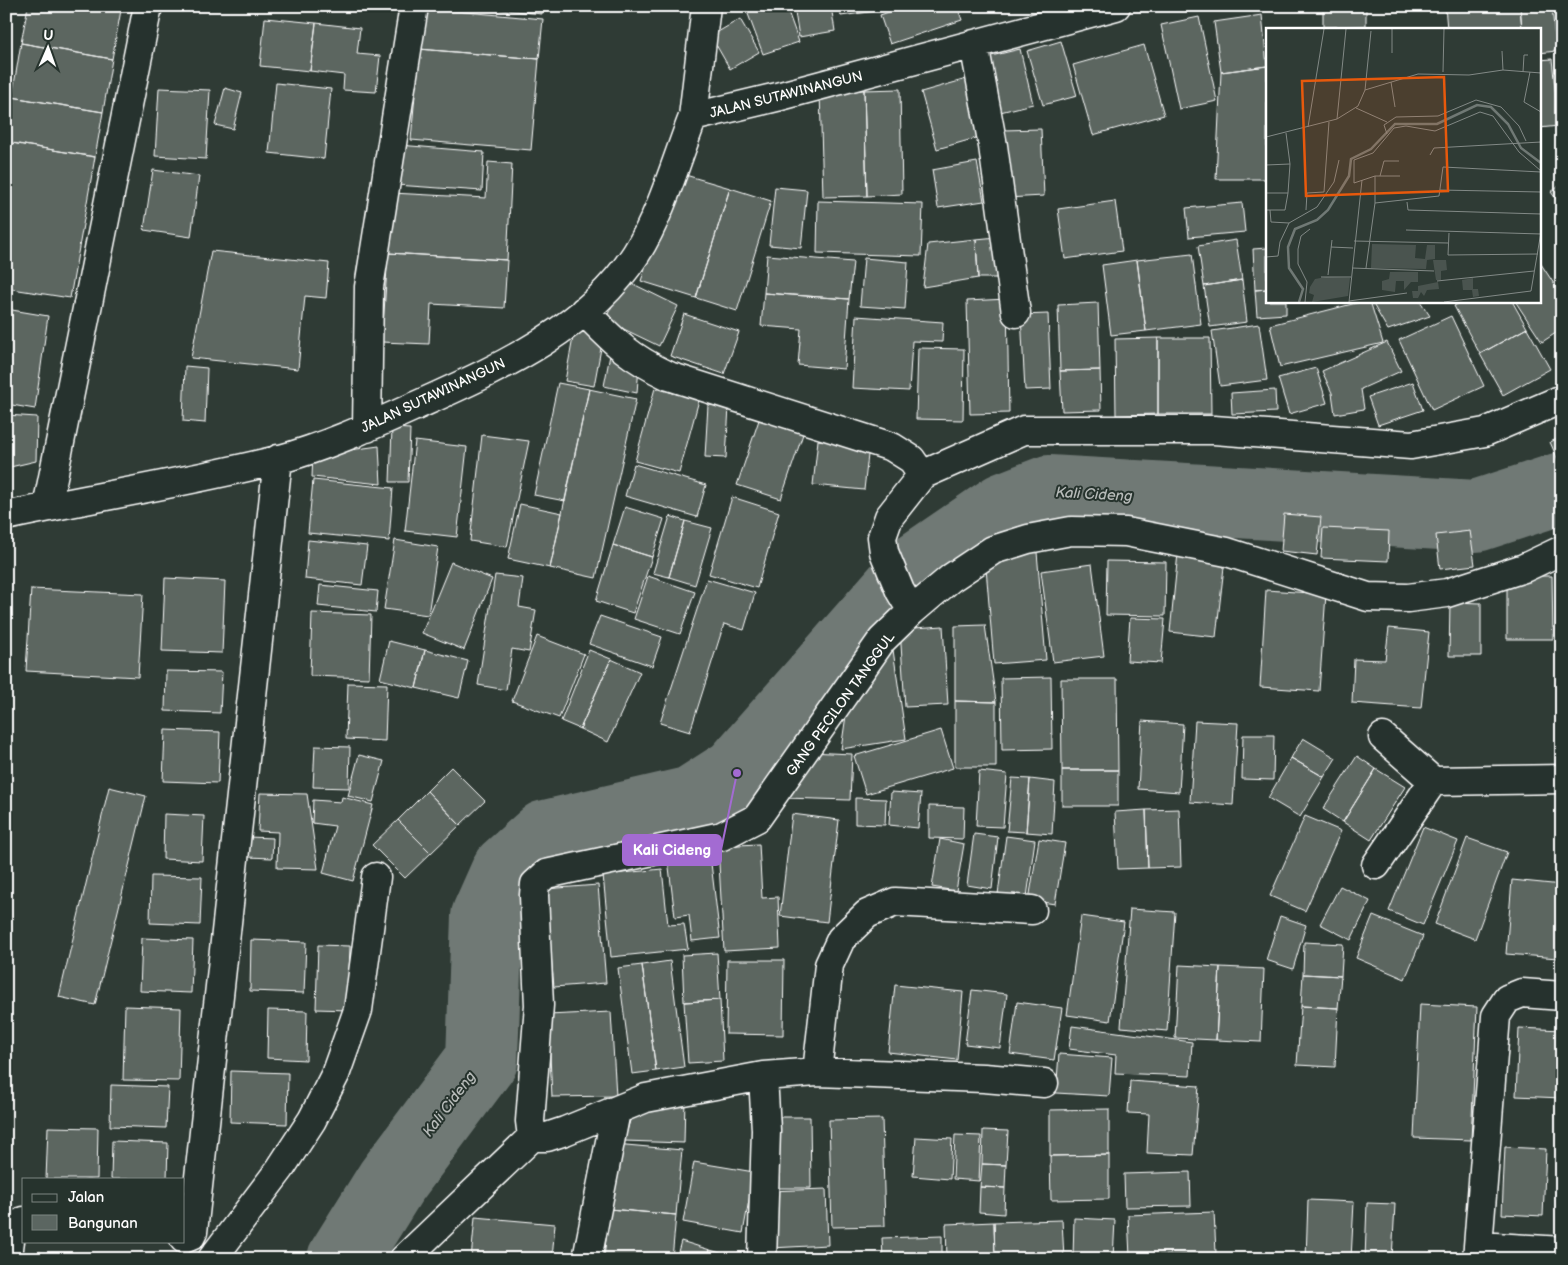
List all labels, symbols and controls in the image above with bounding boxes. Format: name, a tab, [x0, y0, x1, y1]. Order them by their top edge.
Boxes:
north arrow	[22, 22, 72, 72]
text: U	[43, 27, 54, 44]
inset map	[1266, 28, 1540, 302]
street label: JALAN SUTAWINANGUN	[708, 67, 864, 122]
street label: JALAN SUTAWINANGUN	[358, 355, 508, 436]
water label: Kali Cideng	[1055, 483, 1133, 506]
street label: GANG PECILON TANGGUL	[783, 629, 898, 779]
callout: Kali Cideng	[623, 835, 721, 865]
text: Kali Cideng	[633, 841, 711, 860]
water label: Kali Cideng	[419, 1067, 480, 1141]
legend	[22, 1178, 185, 1242]
text: Jalan	[68, 1188, 104, 1207]
text: Bangunan	[68, 1214, 138, 1233]

